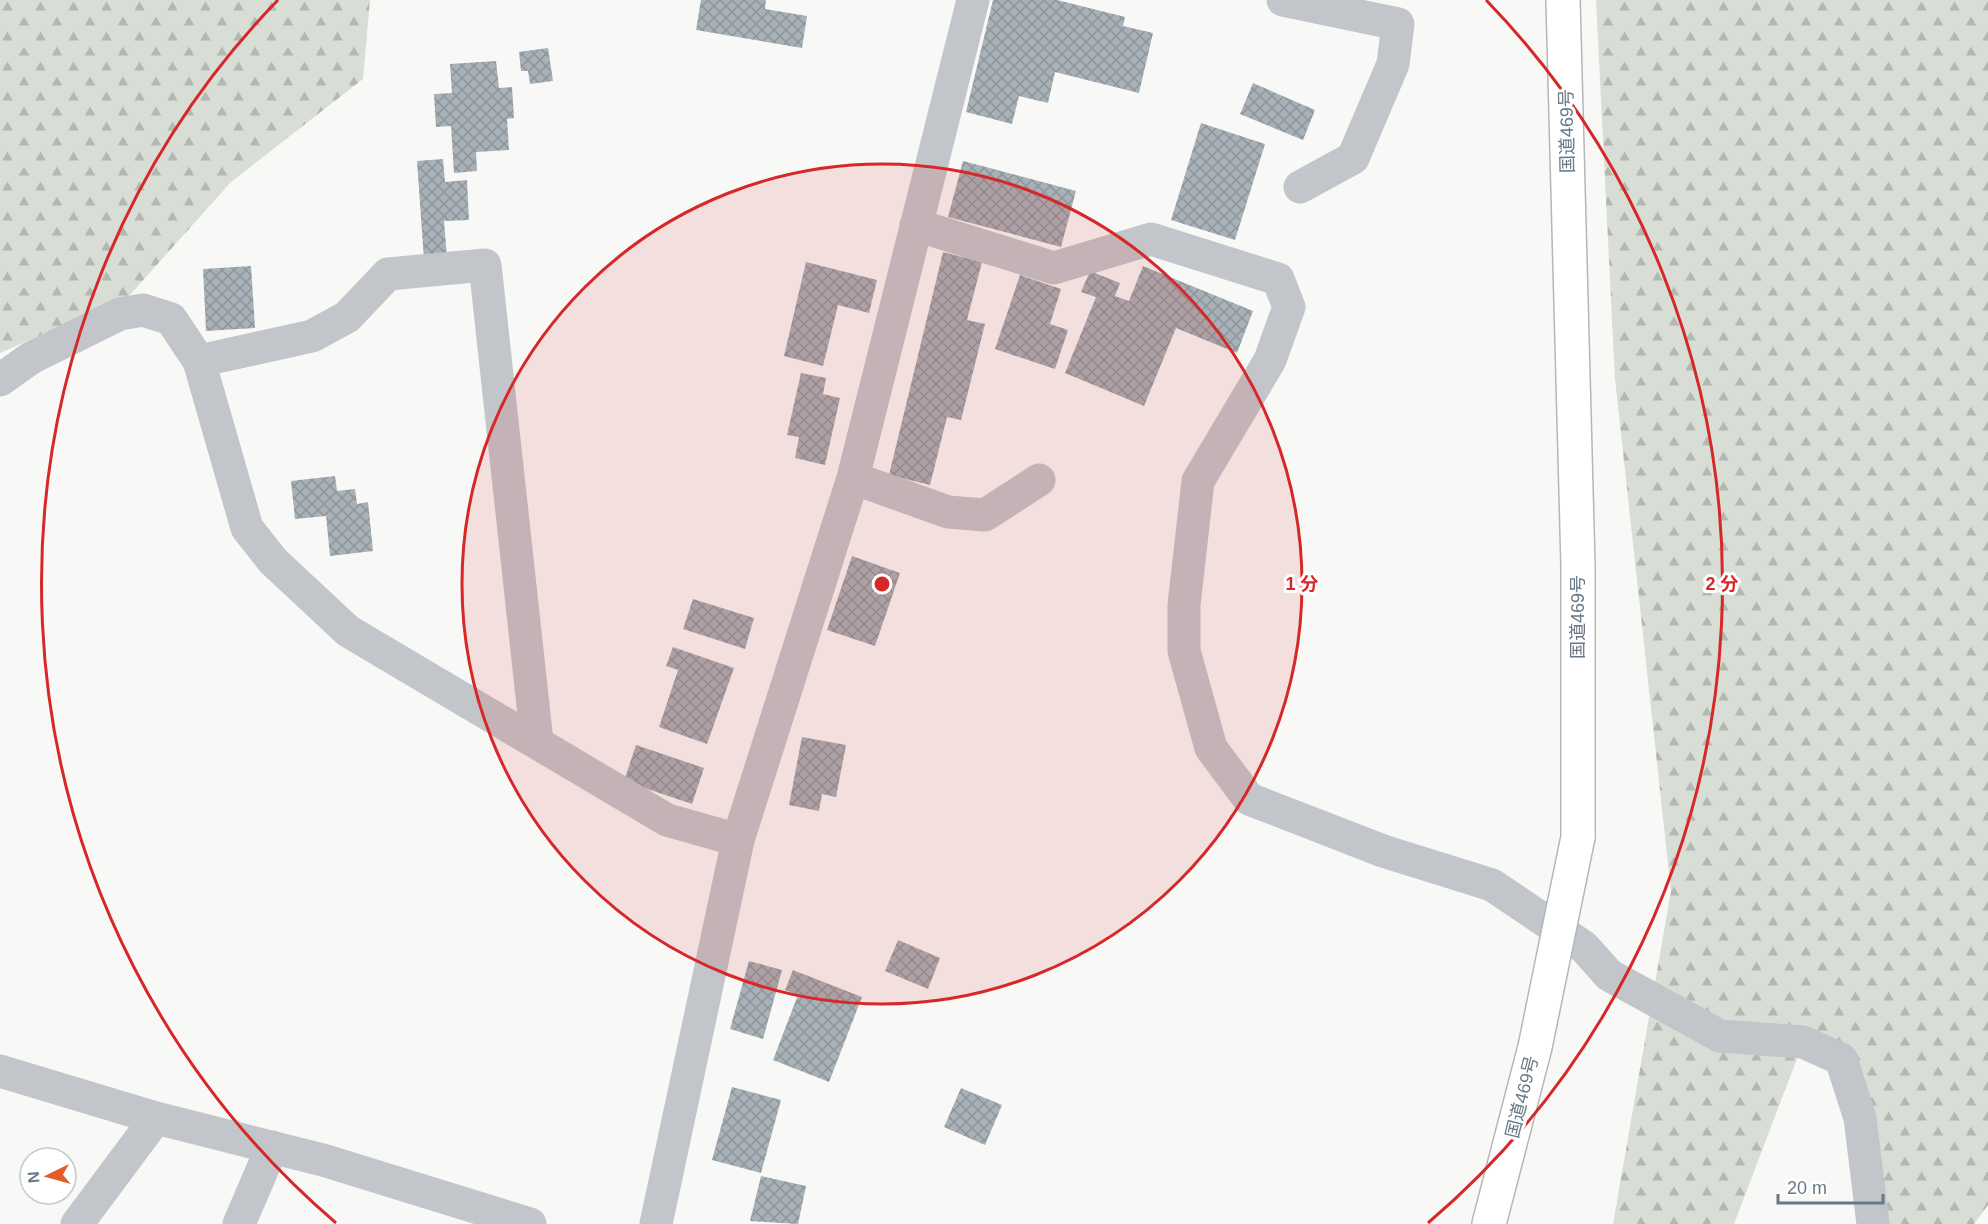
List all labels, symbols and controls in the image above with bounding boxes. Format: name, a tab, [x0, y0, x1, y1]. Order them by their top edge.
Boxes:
street label: 国道469号	[1556, 89, 1578, 173]
centre of rings	[872, 574, 892, 594]
text: 1 分	[1285, 574, 1319, 594]
text: 2 分	[1705, 574, 1739, 594]
street label: 国道469号	[1568, 575, 1588, 659]
street label: 国道469号	[1502, 1054, 1542, 1140]
north arrow	[18, 1146, 78, 1206]
scale bar	[1778, 1167, 1883, 1205]
text: N	[25, 1171, 43, 1184]
text: 20 m	[1787, 1178, 1827, 1198]

